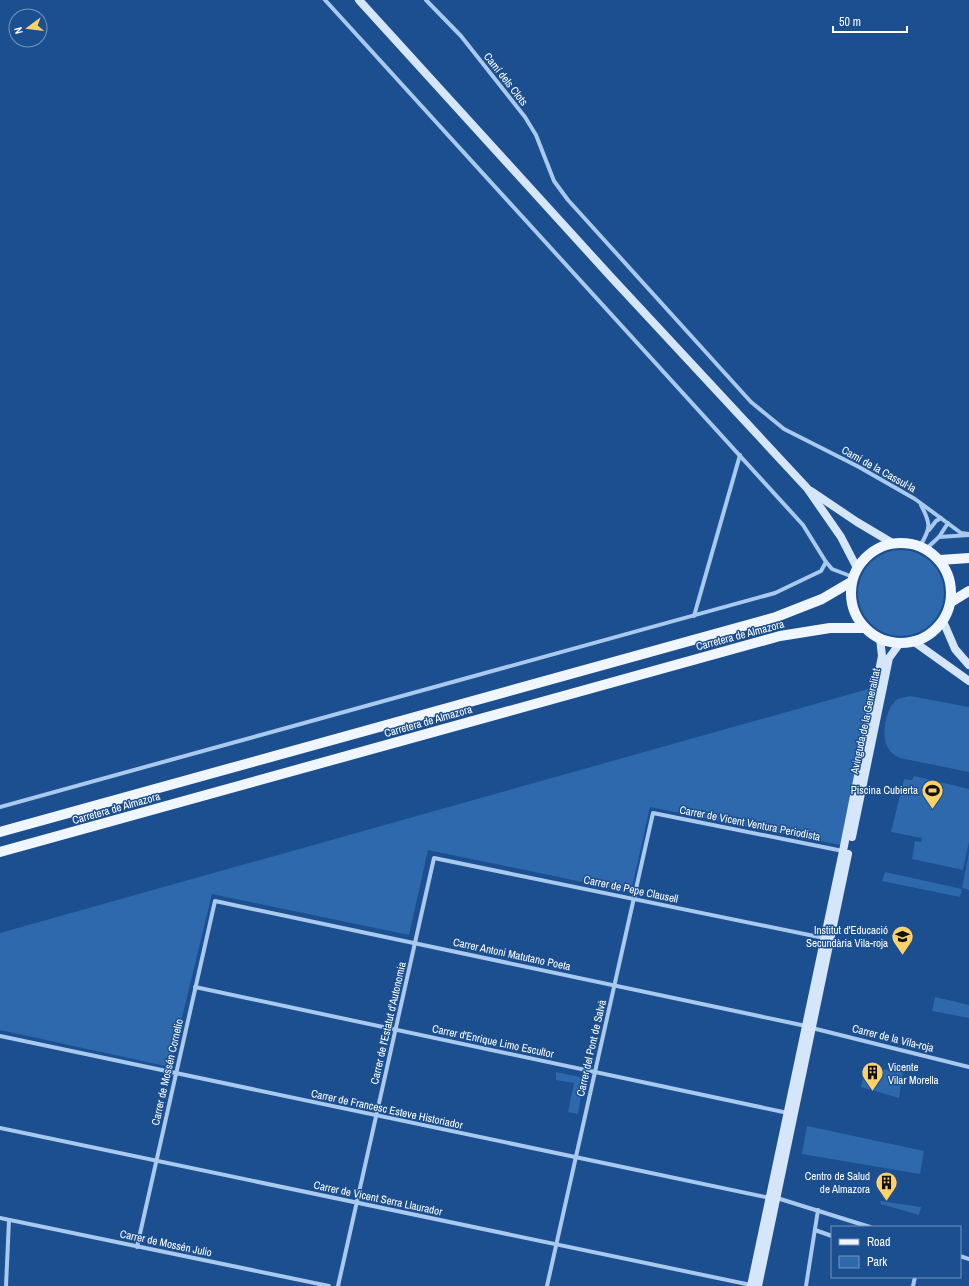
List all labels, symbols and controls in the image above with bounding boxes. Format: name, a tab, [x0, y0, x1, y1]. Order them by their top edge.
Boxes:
north arrow	[8, 8, 48, 48]
scale bar	[833, 8, 907, 34]
text: 50 m	[839, 14, 861, 30]
text: N	[11, 26, 26, 36]
street label: Camí dels Clots	[481, 50, 531, 109]
street label: Camí de la Cassul·la	[839, 443, 919, 495]
street label: Carretera de Almazora	[694, 616, 786, 654]
street label: Avinguda de la Generalitat	[847, 667, 883, 776]
street label: Carretera de Almazora	[382, 702, 474, 740]
sports icon: Piscina Cubierta	[920, 777, 946, 810]
place label: Piscina Cubierta	[851, 783, 918, 797]
street label: Carretera de Almazora	[70, 789, 162, 827]
street label: Carrer de Vicent Ventura Periodista	[678, 802, 822, 844]
street label: Carrer de Pepe Clausell	[582, 872, 680, 906]
place label: Institut d'Educació Secundària Vila-roja	[806, 923, 888, 950]
school or university icon: Institut d'Educació Secundària Vila-roja	[890, 923, 916, 956]
street label: Carrer Antoni Matutano Poeta	[452, 935, 572, 973]
street label: Carrer de l'Estatut d'Autonomia	[367, 960, 409, 1086]
street label: Carrer del Pont de Salvà	[573, 998, 609, 1098]
street label: Carrer de Mossén Cornelio	[148, 1017, 186, 1127]
street label: Carrer d'Enrique Limo Escultor	[431, 1021, 555, 1061]
street label: Carrer de la Vila-roja	[851, 1021, 935, 1055]
building icon: Vicente Vilar Morella	[860, 1060, 886, 1093]
place label: Vicente Vilar Morella	[888, 1060, 938, 1087]
street label: Carrer de Francesc Esteve Historiador	[310, 1086, 464, 1132]
place label: Centro de Salud de Almazora	[805, 1169, 870, 1196]
building icon: Centro de Salud de Almazora	[873, 1169, 899, 1202]
street label: Carrer de Vicent Serra Llaurador	[312, 1178, 444, 1218]
street label: Carrer de Mossén Julio	[119, 1226, 213, 1260]
legend	[831, 1226, 961, 1278]
text: Road	[867, 1234, 891, 1250]
text: Park	[867, 1254, 887, 1270]

